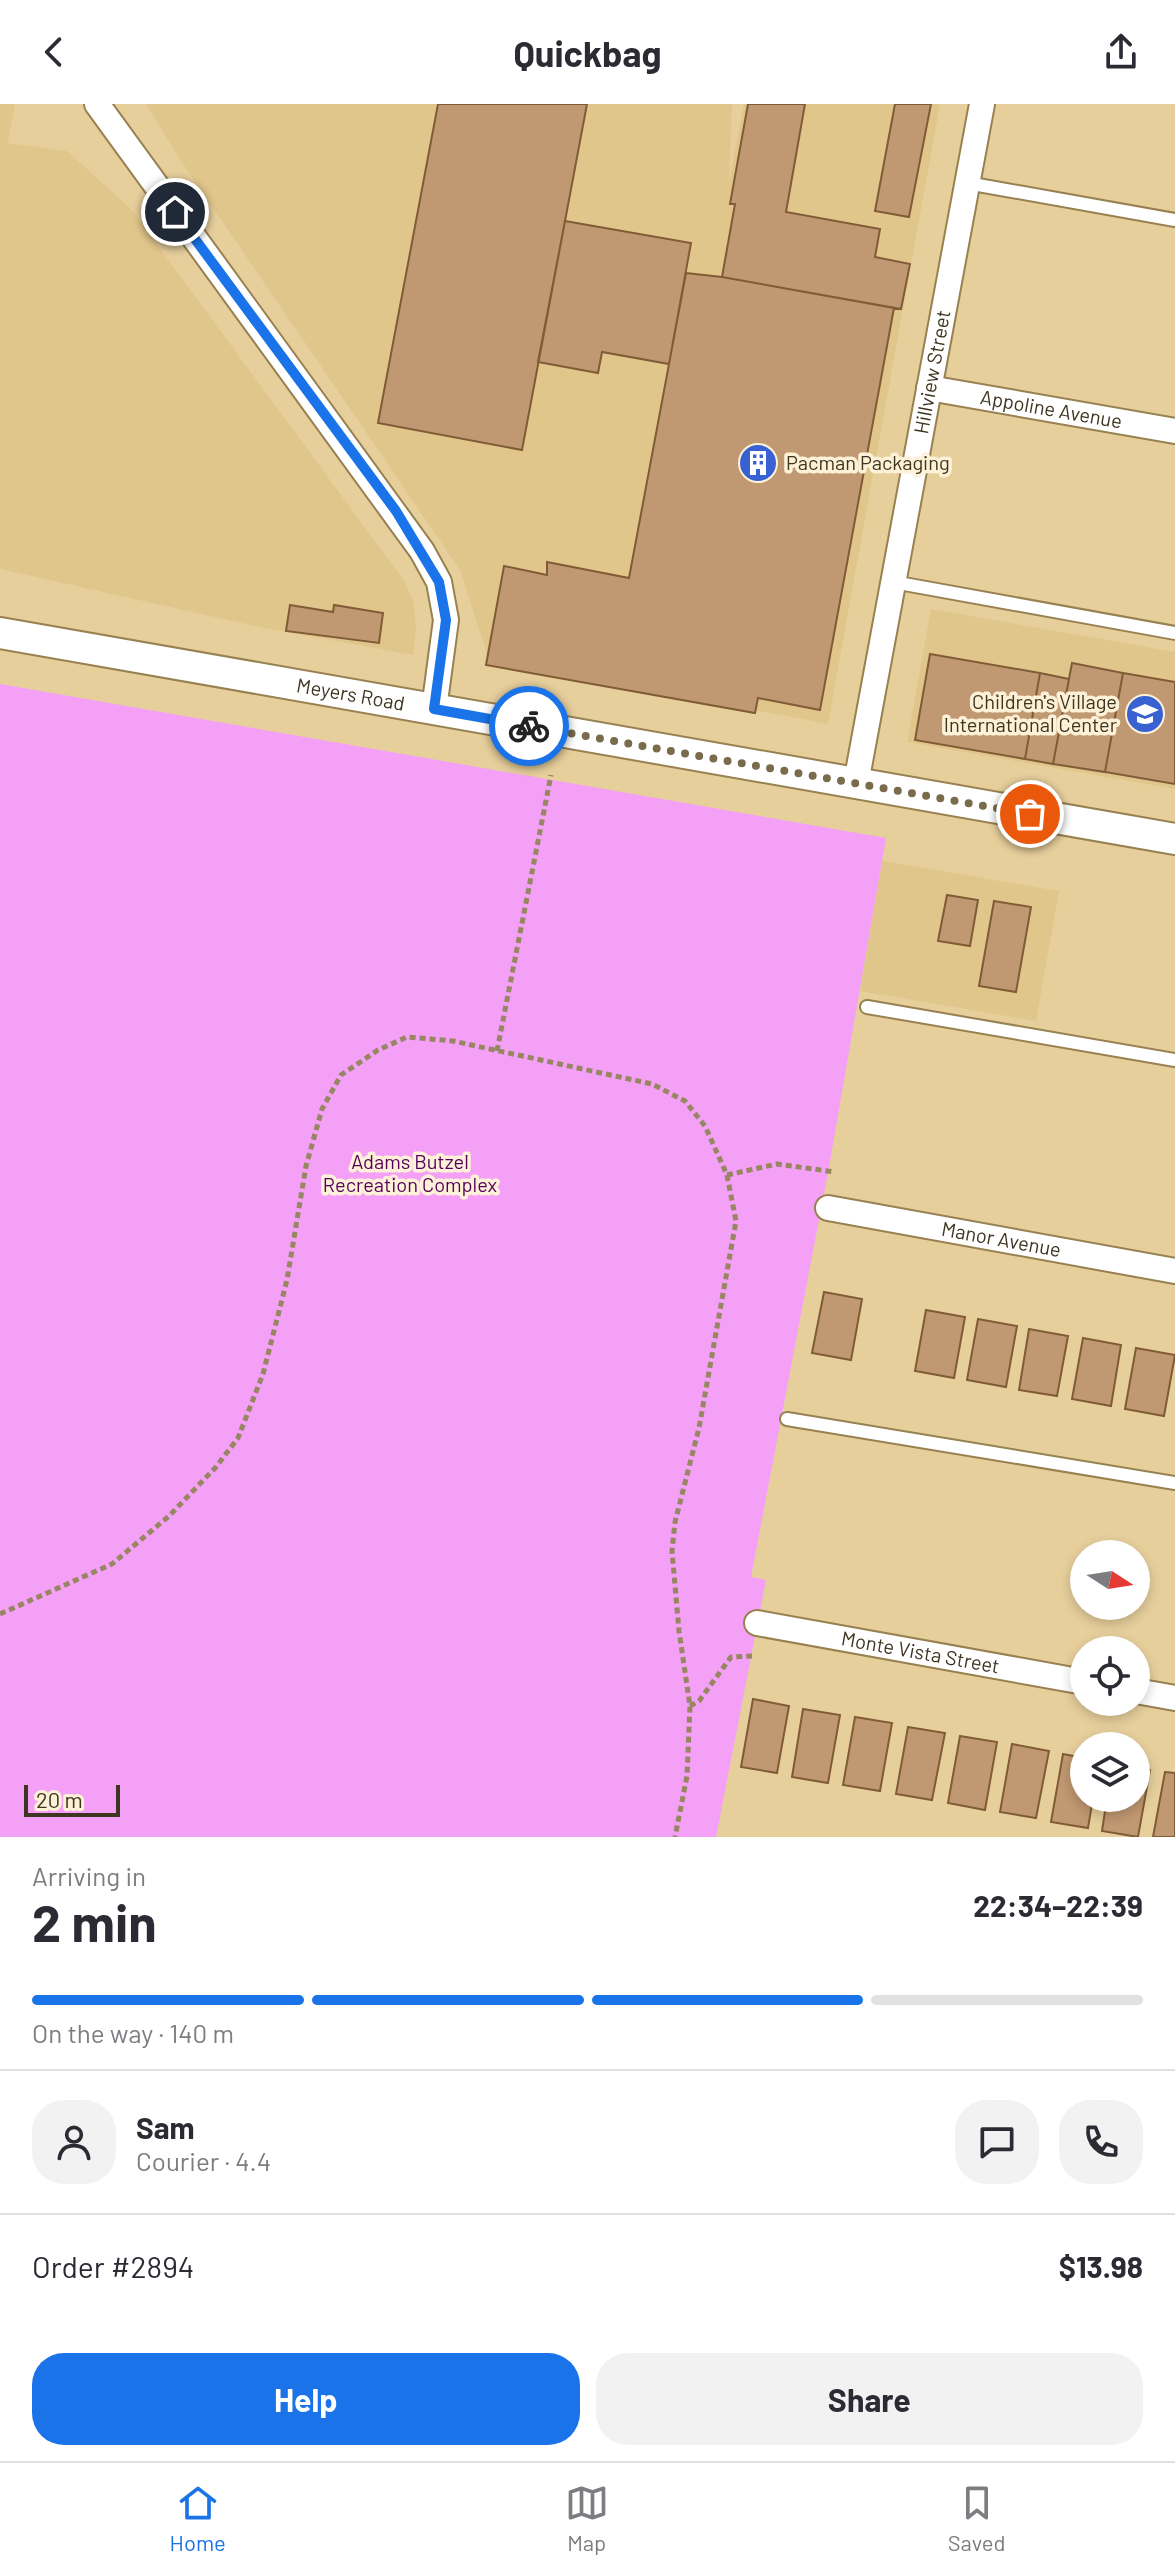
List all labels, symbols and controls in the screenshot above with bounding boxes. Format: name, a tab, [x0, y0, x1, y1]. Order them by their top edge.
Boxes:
icon: back	[32, 30, 76, 74]
icon: share	[1099, 30, 1143, 74]
text: Quickbag	[513, 31, 662, 74]
pin	[141, 178, 209, 246]
icon: home	[153, 190, 197, 234]
street label: Hillview Street	[908, 308, 955, 436]
street label: Appoline Avenue	[978, 384, 1124, 433]
building icon: Pacman Packaging	[737, 442, 779, 484]
place label: Pacman Packaging	[786, 450, 950, 474]
street label: Meyers Road	[295, 672, 407, 715]
courier	[489, 686, 569, 766]
place label: Children's Village International Center	[944, 689, 1117, 736]
school or university icon: Children's Village International Center	[1124, 693, 1166, 735]
icon: bike	[507, 704, 551, 748]
pin	[996, 780, 1064, 848]
icon: bag	[1008, 792, 1052, 836]
park label: Adams Butzel Recreation Complex	[323, 1149, 498, 1196]
street label: Manor Avenue	[940, 1216, 1063, 1261]
north arrow	[1070, 1540, 1150, 1620]
map controls	[1070, 1540, 1150, 1812]
street label: Monte Vista Street	[840, 1625, 1002, 1678]
button: locate	[1070, 1636, 1150, 1716]
button: layers	[1070, 1732, 1150, 1812]
scale bar	[24, 1781, 120, 1817]
text: 20 m	[36, 1786, 83, 1812]
text: Arriving in	[32, 1860, 146, 1891]
text: 22:34–22:39	[973, 1887, 1143, 1923]
text: 2 min	[32, 1890, 157, 1952]
text: On the way · 140 m	[32, 2017, 234, 2048]
button: person	[32, 2100, 116, 2184]
button: chat	[955, 2100, 1039, 2184]
button: phone	[1059, 2100, 1143, 2184]
text: Sam	[136, 2109, 195, 2145]
text: Courier · 4.4	[136, 2145, 271, 2176]
text: Order #2894	[32, 2248, 194, 2284]
text: $13.98	[1059, 2248, 1143, 2284]
button: Help	[32, 2353, 580, 2445]
button: Share	[596, 2353, 1143, 2445]
tab: Home	[170, 2481, 226, 2555]
tab: Map	[565, 2481, 609, 2555]
tab: Saved	[948, 2481, 1005, 2555]

